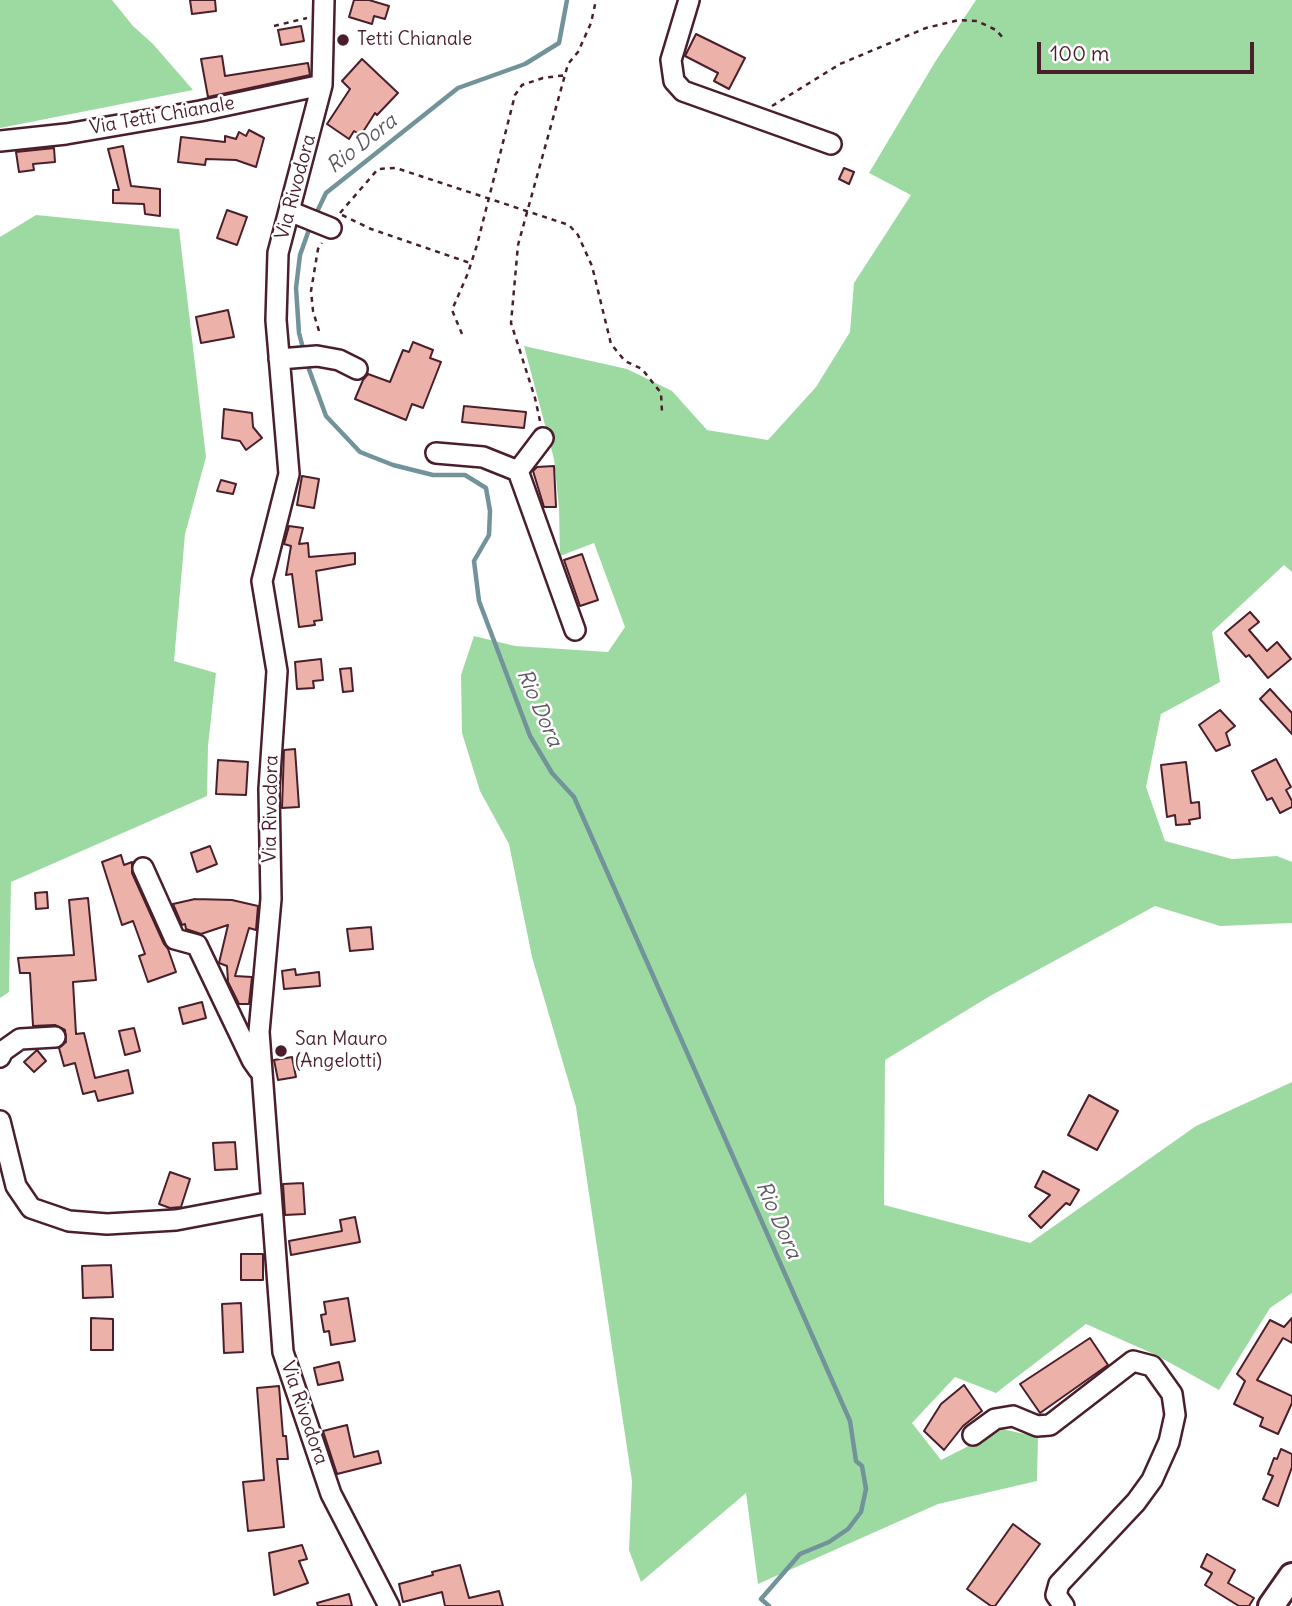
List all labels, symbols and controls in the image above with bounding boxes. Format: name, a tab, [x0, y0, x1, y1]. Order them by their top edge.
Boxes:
scale bar	[1040, 28, 1257, 72]
place label: Tetti Chianale	[357, 29, 472, 51]
marker: Tetti Chianale	[335, 32, 351, 48]
text: 100 m	[1050, 40, 1109, 67]
street label: Via Tetti Chianale	[88, 92, 236, 140]
water label: Rio Dora	[322, 109, 402, 179]
street label: Via Rivodora	[271, 132, 321, 242]
water label: Rio Dora	[511, 665, 567, 751]
street label: Via Rivodora	[259, 755, 283, 863]
place label: San Mauro (Angelotti)	[295, 1029, 387, 1073]
marker: San Mauro (Angelotti)	[273, 1043, 289, 1059]
water label: Rio Dora	[750, 1177, 806, 1263]
street label: Via Rivodora	[276, 1358, 332, 1468]

